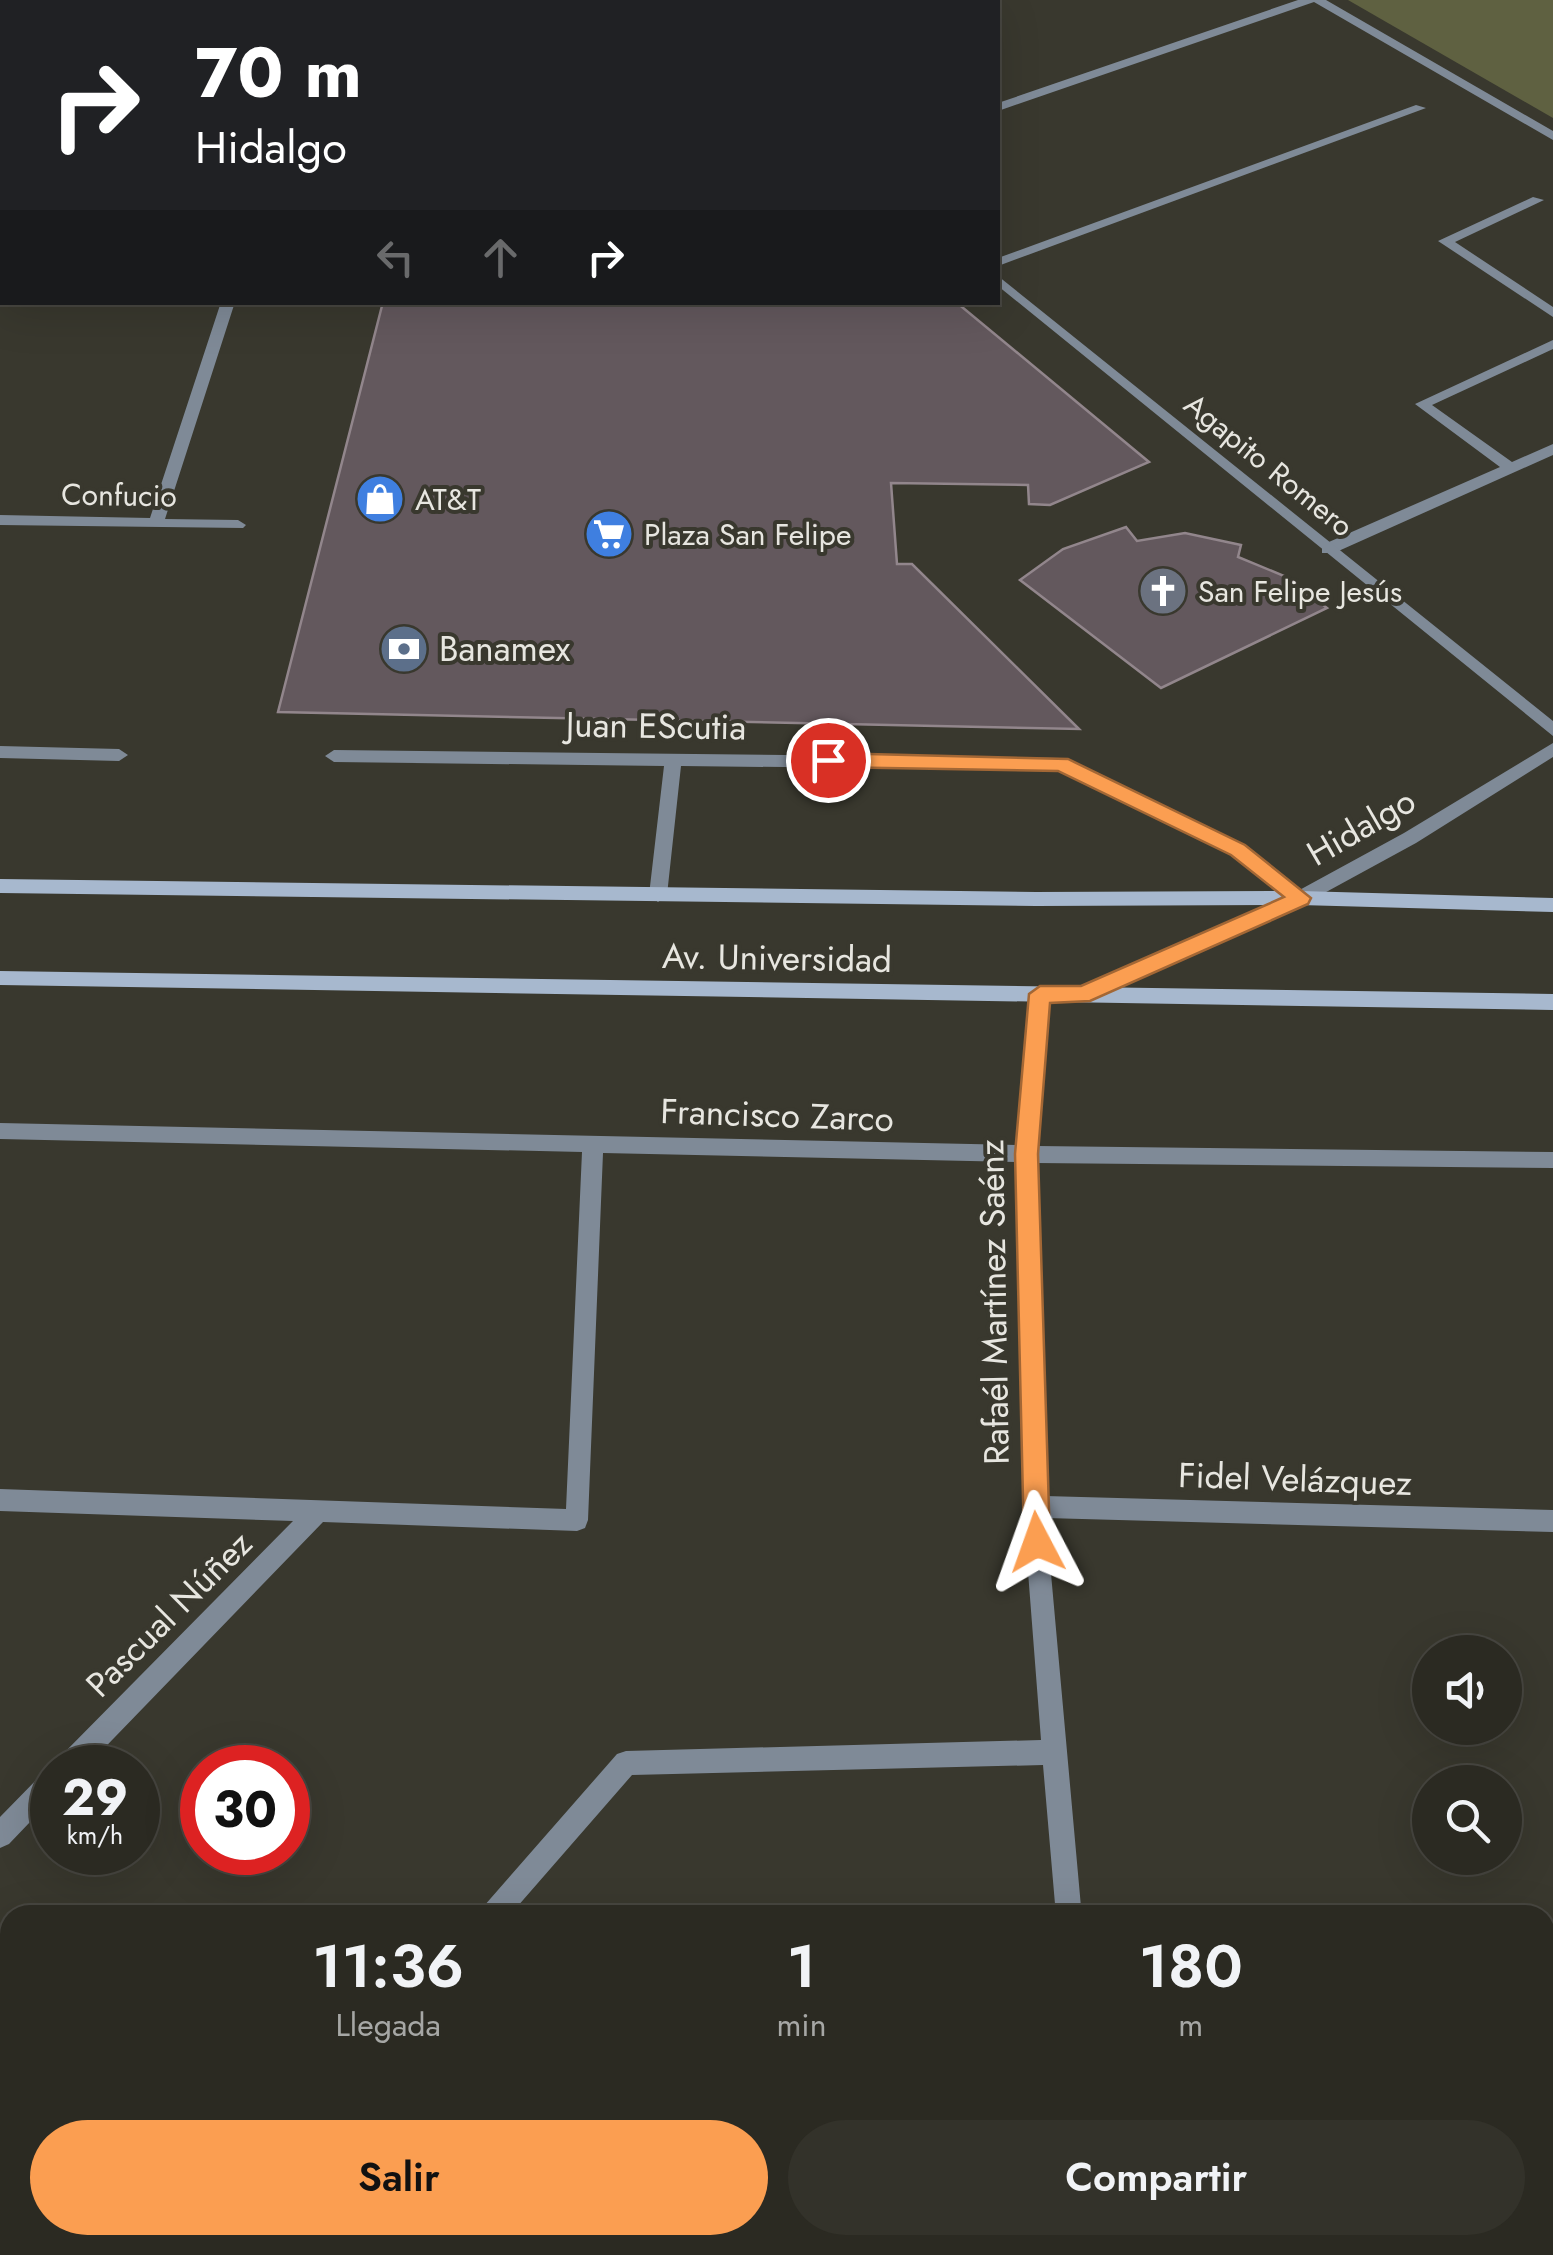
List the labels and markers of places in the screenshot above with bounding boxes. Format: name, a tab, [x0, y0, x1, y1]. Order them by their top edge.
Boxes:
shop icon: AT&T	[354, 473, 406, 525]
place label: AT&T	[415, 478, 481, 521]
supermarket icon: Plaza San Felipe	[583, 508, 635, 560]
place label: Plaza San Felipe	[644, 513, 851, 556]
church icon: San Felipe Jesús	[1137, 565, 1189, 617]
place label: San Felipe Jesús	[1198, 570, 1402, 613]
bank icon: Banamex	[378, 623, 430, 675]
place label: Banamex	[439, 624, 570, 674]
pin	[786, 718, 871, 803]

